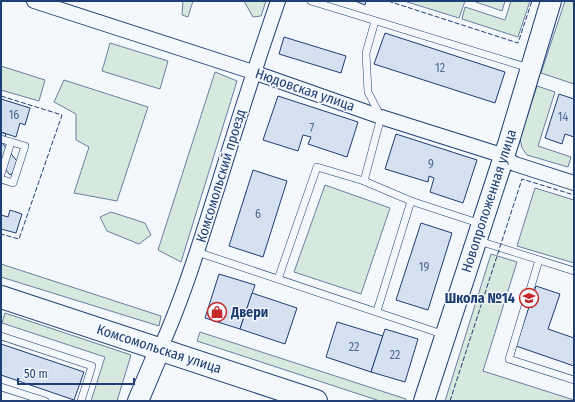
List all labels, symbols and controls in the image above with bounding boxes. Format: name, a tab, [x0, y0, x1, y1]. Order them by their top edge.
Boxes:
house number: 12	[435, 61, 445, 75]
street label: Нюдовская улица	[253, 65, 357, 115]
street label: Комсомольский проезд	[193, 107, 249, 245]
house number: 16	[9, 108, 19, 122]
house number: 14	[558, 110, 568, 124]
house number: 7	[310, 121, 315, 135]
street label: Новопроложенная улица	[458, 127, 520, 275]
house number: 9	[428, 157, 434, 171]
house number: 6	[255, 207, 261, 221]
house number: 19	[419, 260, 429, 274]
school or university icon: Школа №14	[518, 287, 540, 309]
place label: Школа №14	[445, 290, 515, 307]
shop icon: Двери	[206, 301, 228, 323]
place label: Двери	[230, 304, 268, 321]
street label: Комсомольская улица	[94, 321, 224, 377]
house number: 22	[349, 340, 359, 354]
house number: 22	[390, 348, 400, 362]
scale bar	[18, 360, 134, 386]
text: 50 m	[24, 367, 48, 381]

